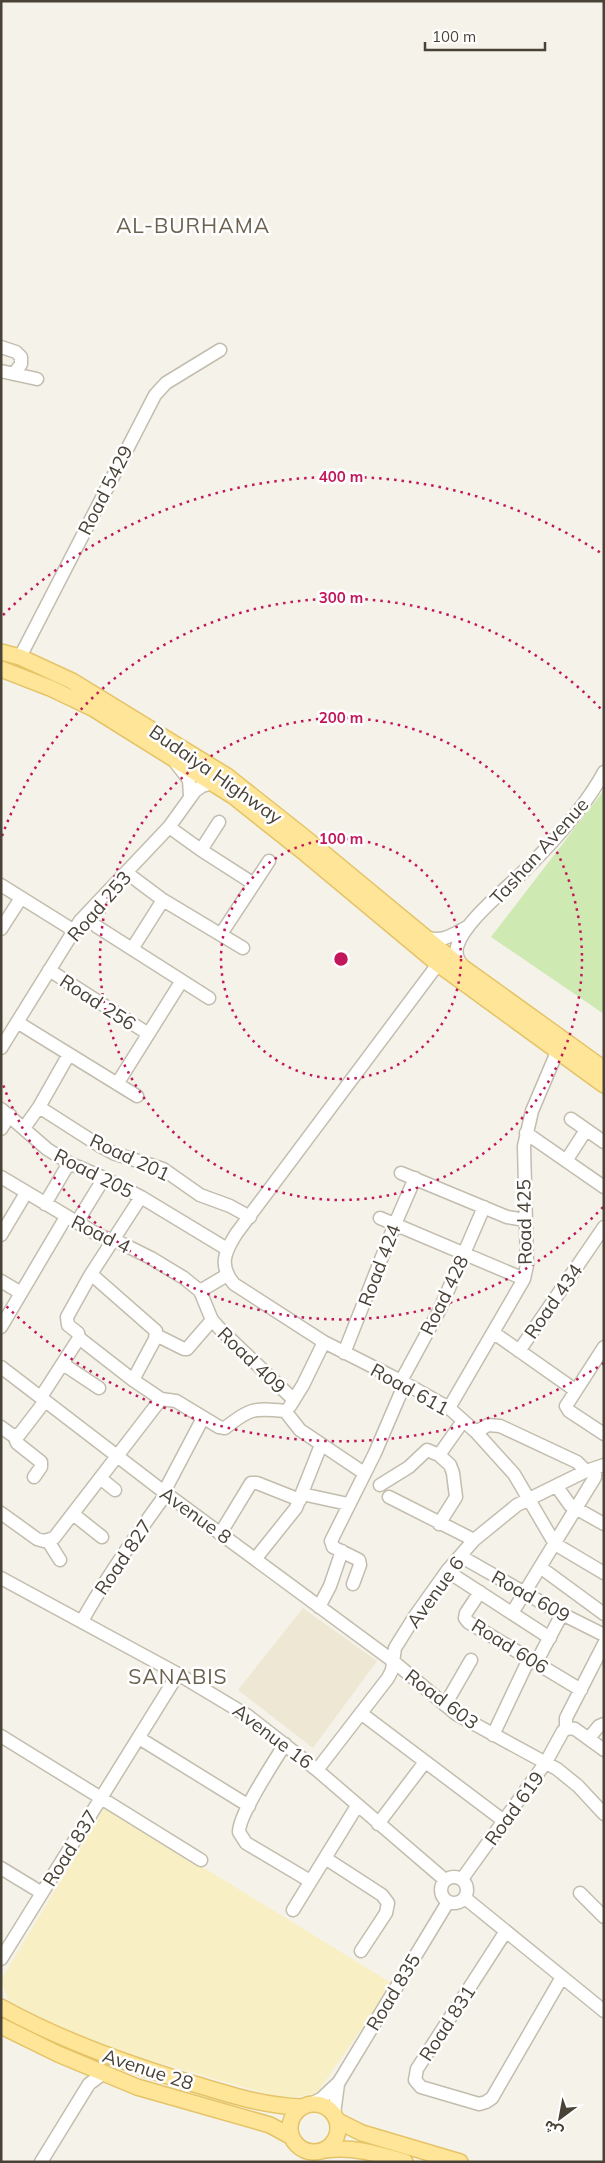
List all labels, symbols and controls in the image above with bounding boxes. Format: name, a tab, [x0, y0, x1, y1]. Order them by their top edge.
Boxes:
scale bar	[425, 20, 545, 52]
text: 100 m	[432, 27, 476, 46]
district label: AL-BURHAMA	[116, 212, 270, 238]
street label: Road 5429	[72, 441, 138, 539]
text: 400 m	[319, 467, 363, 486]
text: 300 m	[319, 588, 363, 607]
text: 200 m	[319, 708, 363, 727]
street label: Budaiya Highway	[145, 719, 287, 829]
street label: Tashan Avenue	[485, 793, 593, 909]
text: 100 m	[319, 829, 363, 848]
street label: Road 253	[62, 866, 136, 946]
centre of rings	[332, 950, 350, 968]
street label: Road 256	[56, 969, 140, 1035]
street label: Road 201	[86, 1128, 174, 1186]
street label: Road 205	[50, 1143, 138, 1203]
street label: Road 425	[511, 1179, 537, 1265]
street label: Road 4	[67, 1209, 135, 1259]
street label: Road 424	[352, 1221, 406, 1309]
street label: Road 428	[414, 1251, 474, 1339]
street label: Road 434	[519, 1259, 587, 1343]
street label: Road 409	[213, 1322, 291, 1398]
street label: Road 611	[367, 1358, 453, 1420]
street label: Avenue 8	[156, 1481, 236, 1549]
street label: Road 827	[89, 1515, 157, 1599]
street label: Avenue 6	[401, 1552, 469, 1632]
street label: Road 609	[488, 1565, 574, 1627]
street label: Road 606	[467, 1613, 553, 1679]
district label: SANABIS	[128, 1663, 228, 1689]
street label: Road 603	[401, 1664, 483, 1734]
street label: Avenue 16	[228, 1698, 318, 1774]
street label: Road 619	[479, 1766, 549, 1850]
street label: Road 837	[37, 1805, 103, 1891]
street label: Road 835	[361, 1949, 425, 2035]
street label: Road 831	[414, 1981, 480, 2065]
street label: Avenue 28	[100, 2043, 196, 2095]
north arrow	[535, 2093, 585, 2143]
text: ش	[540, 2116, 566, 2142]

